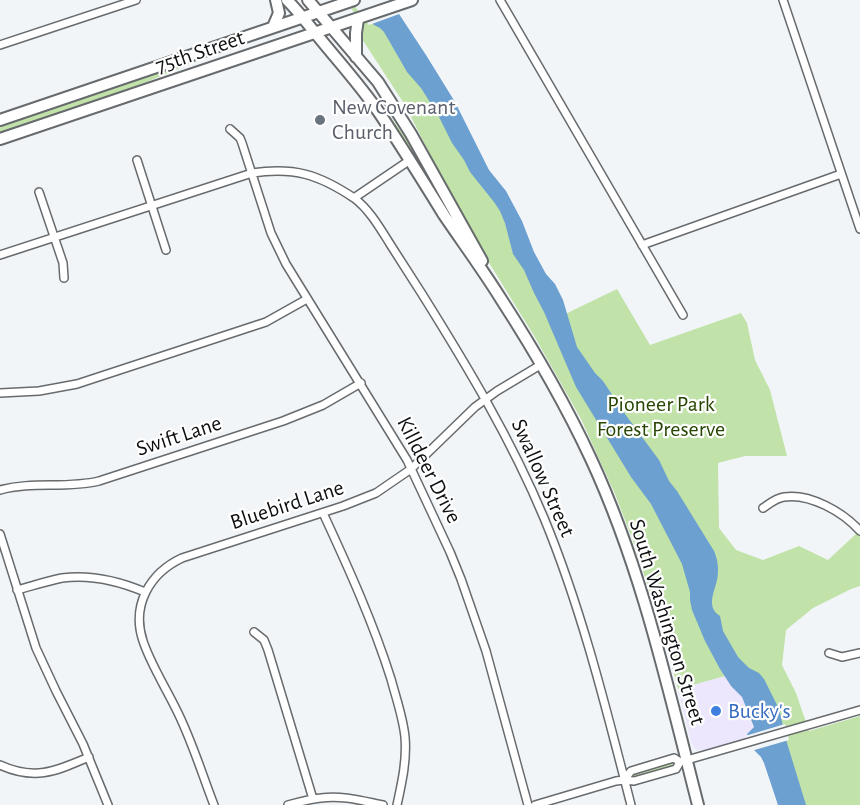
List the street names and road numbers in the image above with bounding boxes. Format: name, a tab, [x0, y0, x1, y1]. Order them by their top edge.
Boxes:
street label: 75th Street	[152, 25, 248, 79]
street label: Swift Lane	[133, 410, 225, 462]
street label: Killdeer Drive	[391, 412, 467, 528]
street label: Swallow Street	[505, 415, 581, 541]
street label: Bluebird Lane	[227, 474, 347, 536]
street label: South Washington Street	[623, 516, 711, 728]

